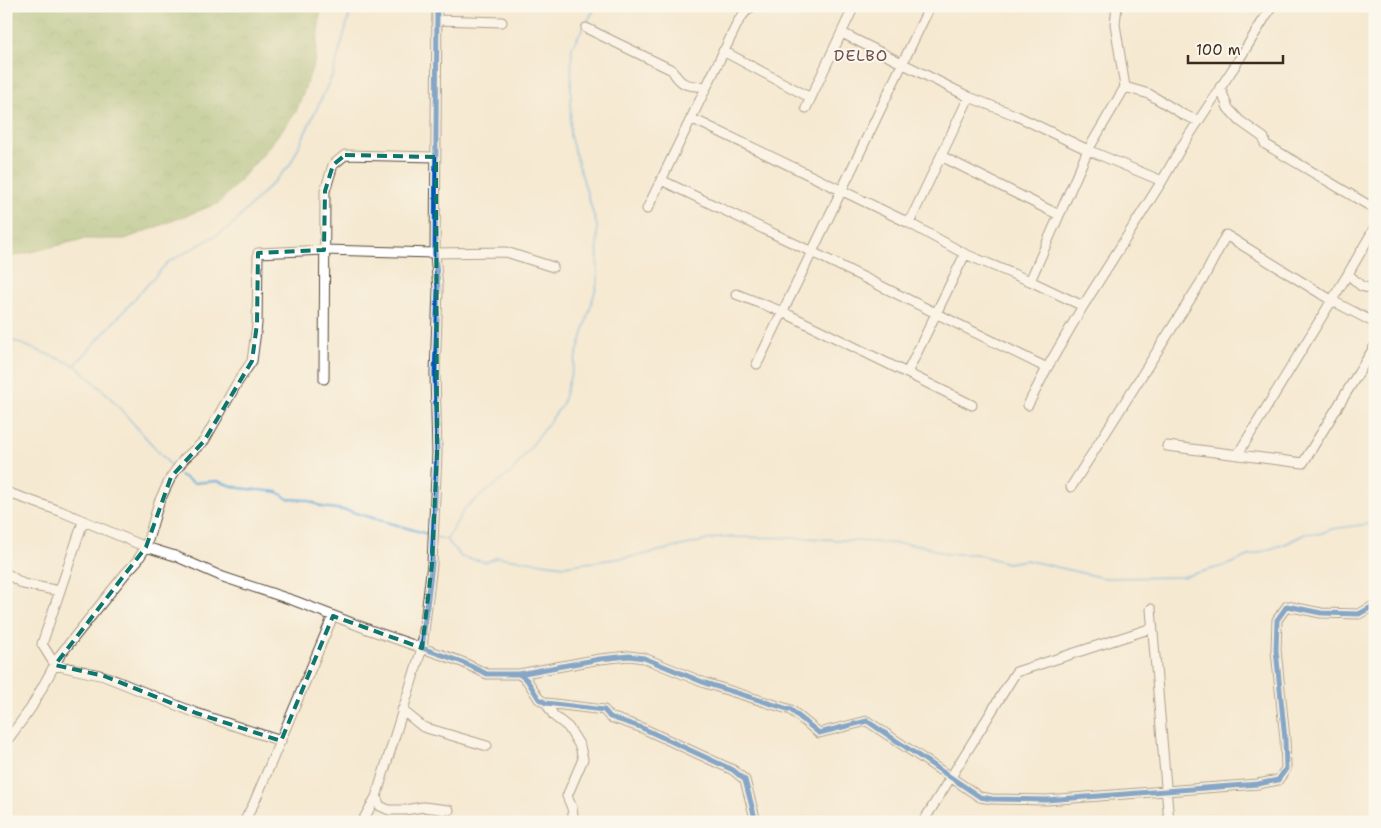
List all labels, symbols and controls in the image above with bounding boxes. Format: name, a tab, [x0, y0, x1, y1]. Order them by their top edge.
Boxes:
scale bar	[1188, 32, 1284, 64]
text: 100 m	[1196, 40, 1241, 60]
district label: DELBO	[834, 45, 888, 66]

